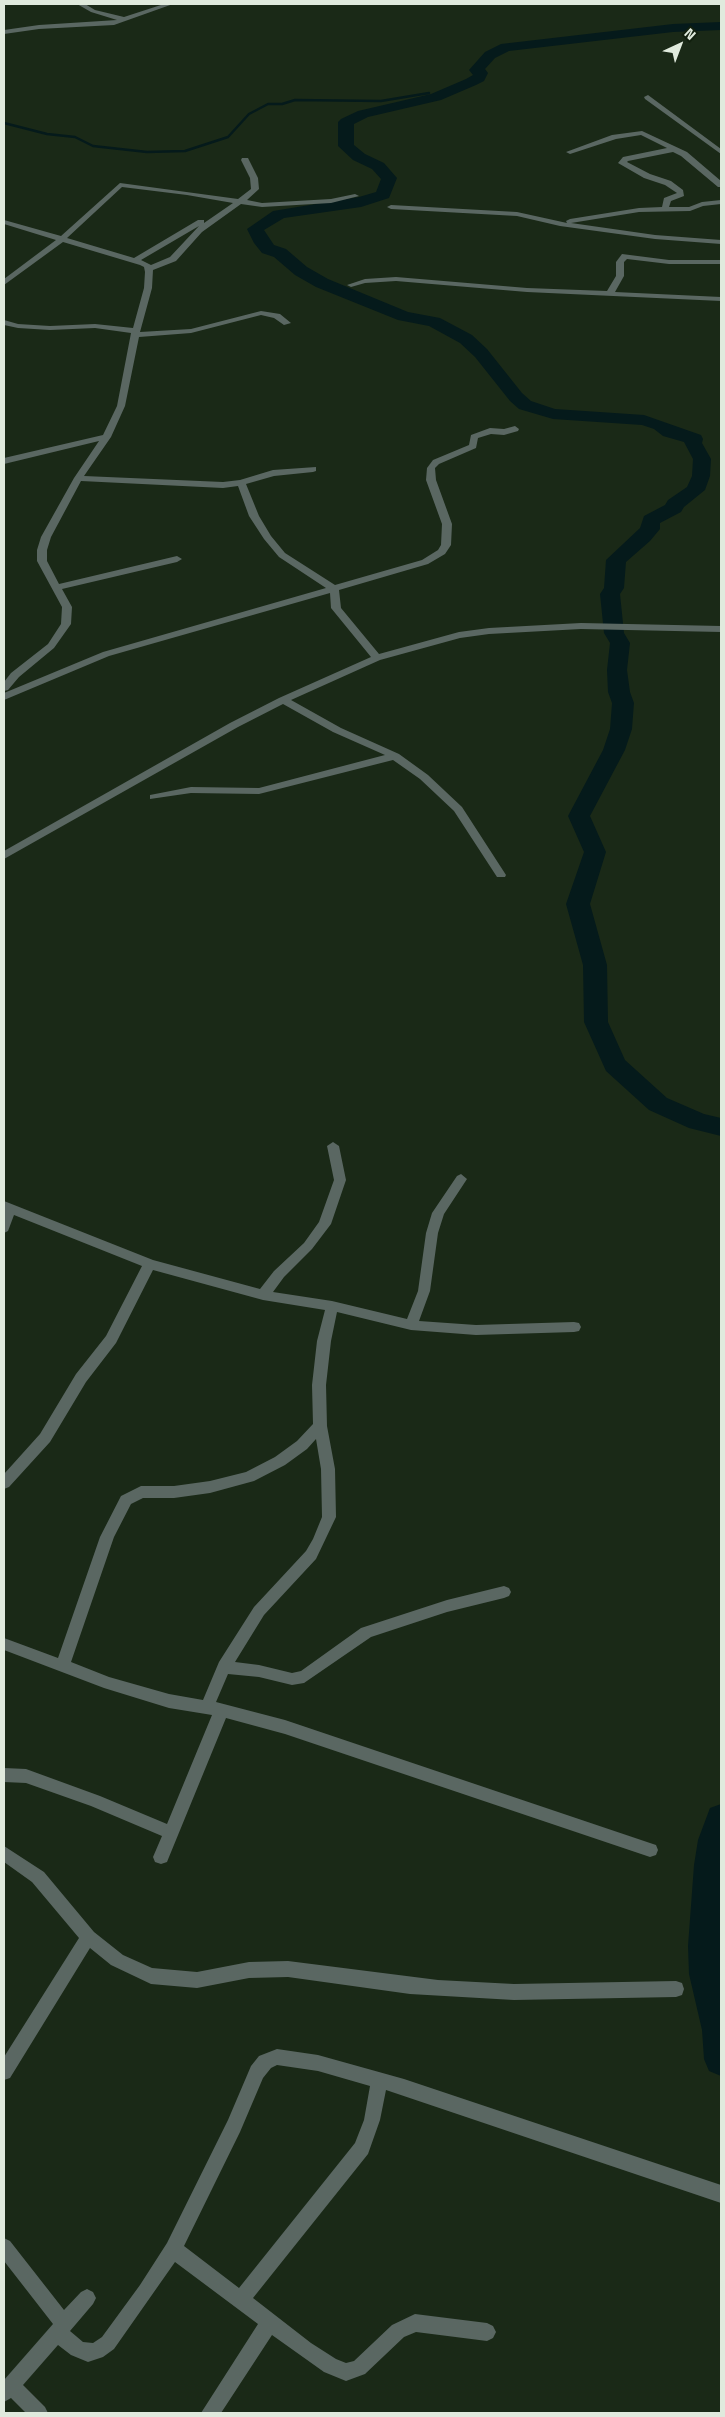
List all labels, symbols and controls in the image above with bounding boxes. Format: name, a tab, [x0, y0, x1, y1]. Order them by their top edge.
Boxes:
north arrow	[655, 20, 705, 70]
text: N	[680, 23, 701, 45]

